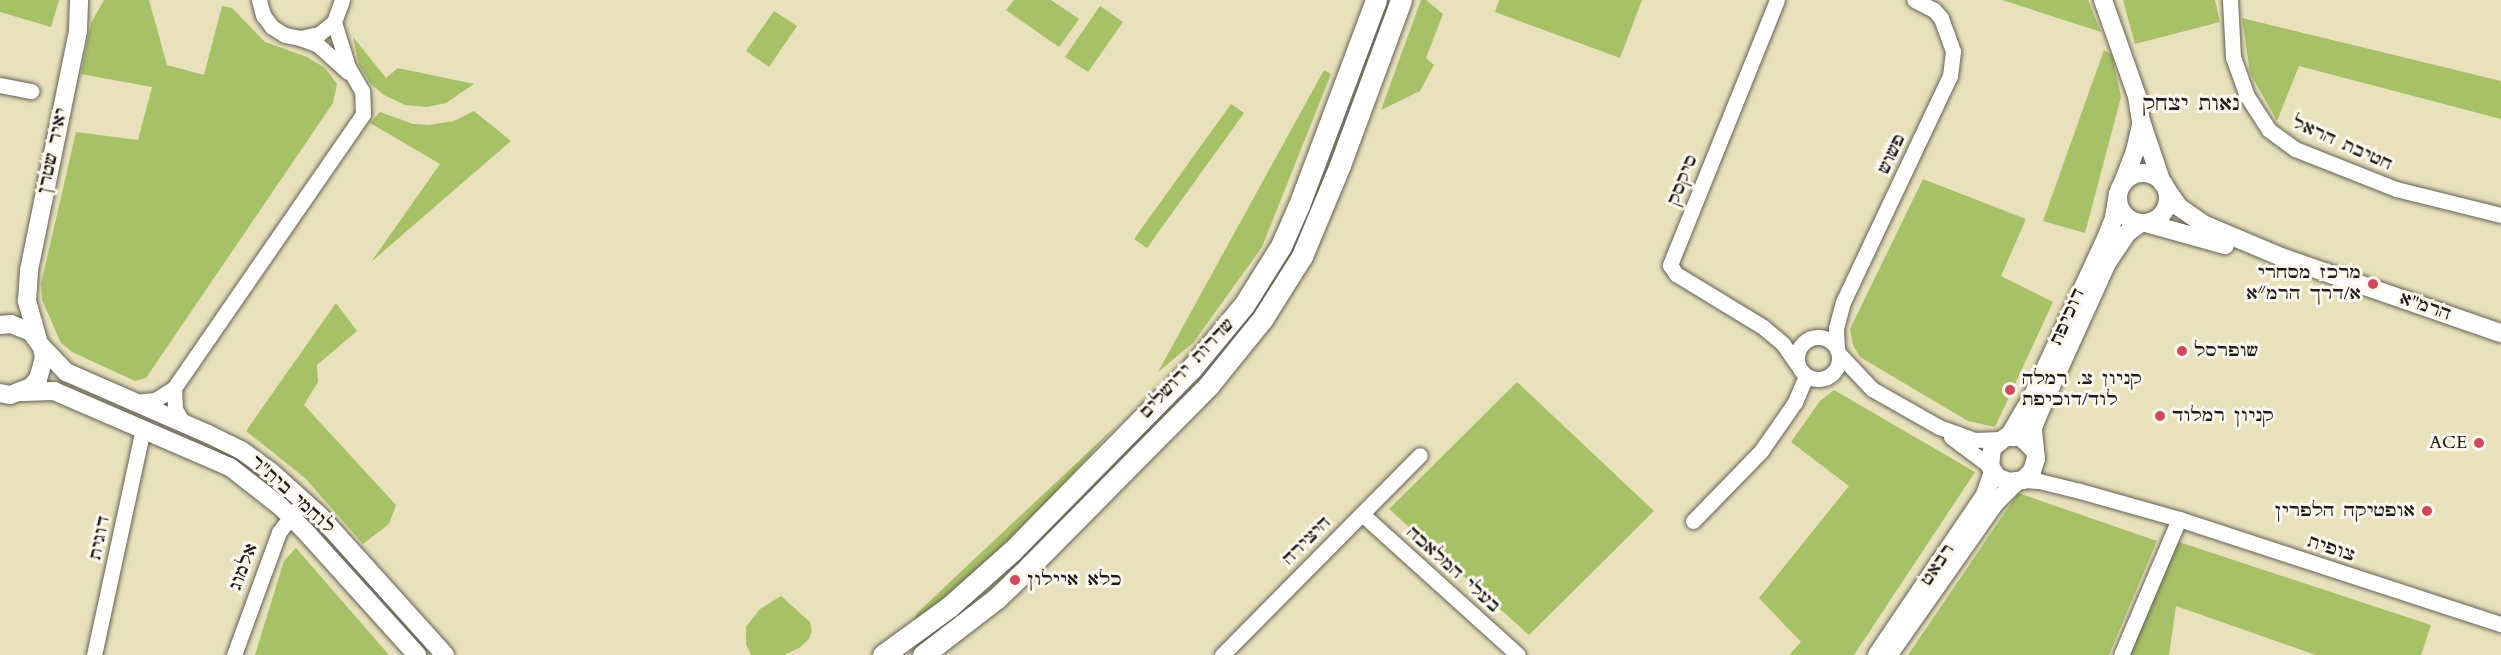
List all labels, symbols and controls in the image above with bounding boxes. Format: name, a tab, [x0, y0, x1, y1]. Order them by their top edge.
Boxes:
district label: נאות יצחק	[2145, 91, 2237, 115]
street label: יאיר שטרן	[34, 108, 72, 194]
street label: חטיבת הראל	[2290, 113, 2394, 175]
street label: פשוש	[1873, 131, 1911, 177]
street label: סיקסק	[1663, 151, 1703, 209]
place label: מרכז מסחרי א/דרך הרמ״א	[2250, 263, 2361, 306]
marker: מרכז מסחרי א/דרך הרמ״א	[2366, 277, 2380, 291]
street label: דוכיפת	[2046, 285, 2090, 349]
street label: הרמ"א	[2396, 288, 2454, 326]
street label: שדרות ירושלים	[1137, 316, 1237, 422]
place label: שופרסל	[2194, 340, 2258, 362]
marker: שופרסל	[2175, 344, 2189, 358]
place label: קניון צ. רמלה לוד/דוכיפת	[2022, 369, 2133, 412]
marker: קניון צ. רמלה לוד/דוכיפת	[2003, 383, 2017, 397]
place label: קניון רמלוד	[2172, 405, 2270, 427]
marker: קניון רמלוד	[2153, 409, 2167, 423]
place label: ACE	[2429, 432, 2467, 454]
marker: ACE	[2472, 436, 2486, 450]
street label: לוחמי בית"ר	[247, 453, 337, 537]
place label: אופטיקה הלפרין	[2279, 500, 2415, 522]
marker: אופטיקה הלפרין	[2420, 504, 2434, 518]
street label: היצירה	[1278, 512, 1336, 570]
street label: דוגית	[85, 514, 115, 562]
street label: בעלי המלאכה	[1403, 524, 1503, 616]
street label: צופית	[2305, 531, 2357, 567]
street label: אלמוג	[225, 540, 263, 594]
street label: רבאט	[1916, 540, 1960, 590]
place label: כלא איילון	[1027, 569, 1118, 591]
marker: כלא איילון	[1008, 573, 1022, 587]

